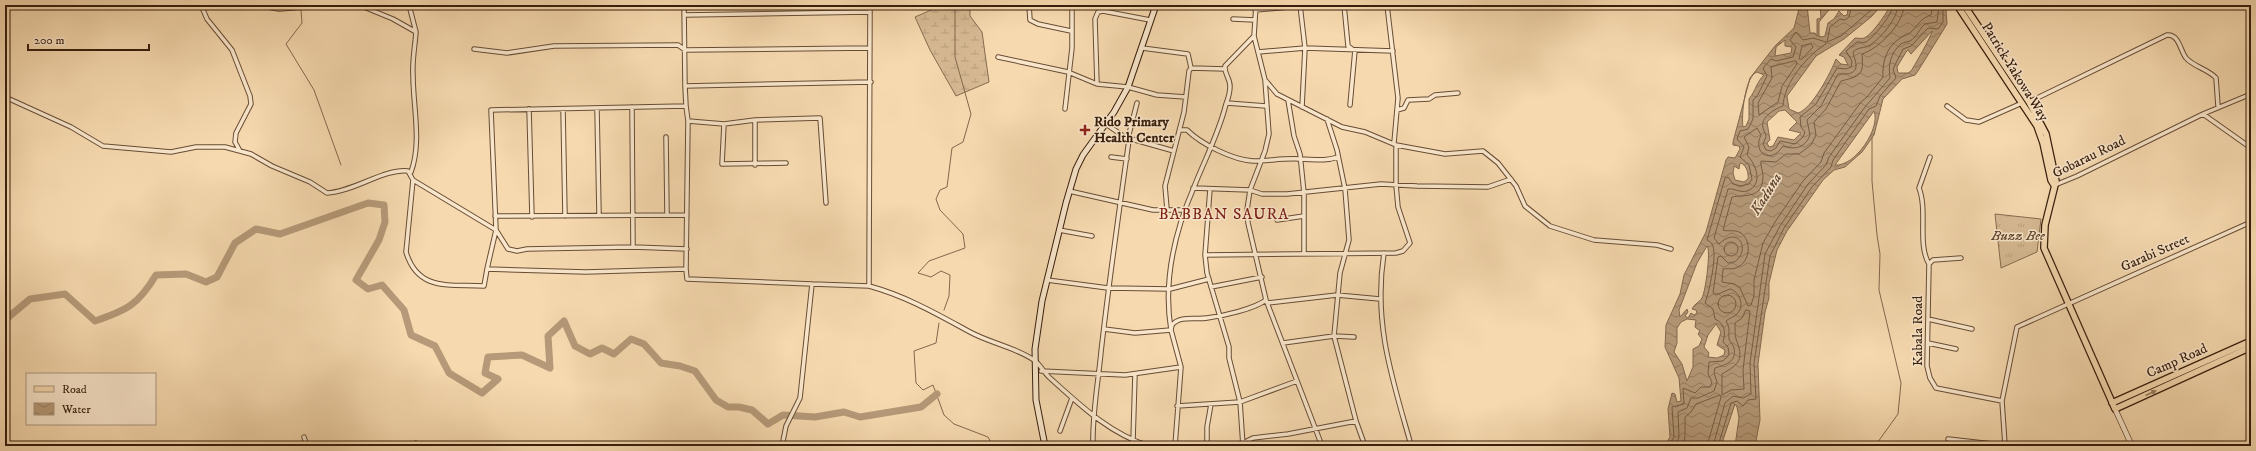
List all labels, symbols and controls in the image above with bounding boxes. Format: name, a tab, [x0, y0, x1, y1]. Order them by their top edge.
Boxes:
street label: Patrick Yakowa Way	[1977, 19, 2053, 125]
scale bar	[28, 26, 149, 52]
text: 200 m	[34, 33, 64, 48]
place label: Rido Primary Health Center	[1094, 113, 1175, 147]
marker: Rido Primary Health Center	[1079, 124, 1091, 136]
street label: Gobarau Road	[2050, 132, 2128, 182]
water label: Kaduna	[1745, 170, 1786, 219]
district label: BABBAN SAURA	[1159, 204, 1289, 224]
park label: Buzz Bee	[1990, 227, 2046, 245]
street label: Garabi Street	[2118, 230, 2193, 276]
street label: Kabala Road	[1909, 296, 1927, 366]
street label: Camp Road	[2144, 340, 2210, 382]
legend	[26, 373, 156, 425]
text: Road	[62, 382, 87, 397]
one-way arrow	[2145, 390, 2156, 396]
text: Water	[61, 402, 91, 417]

